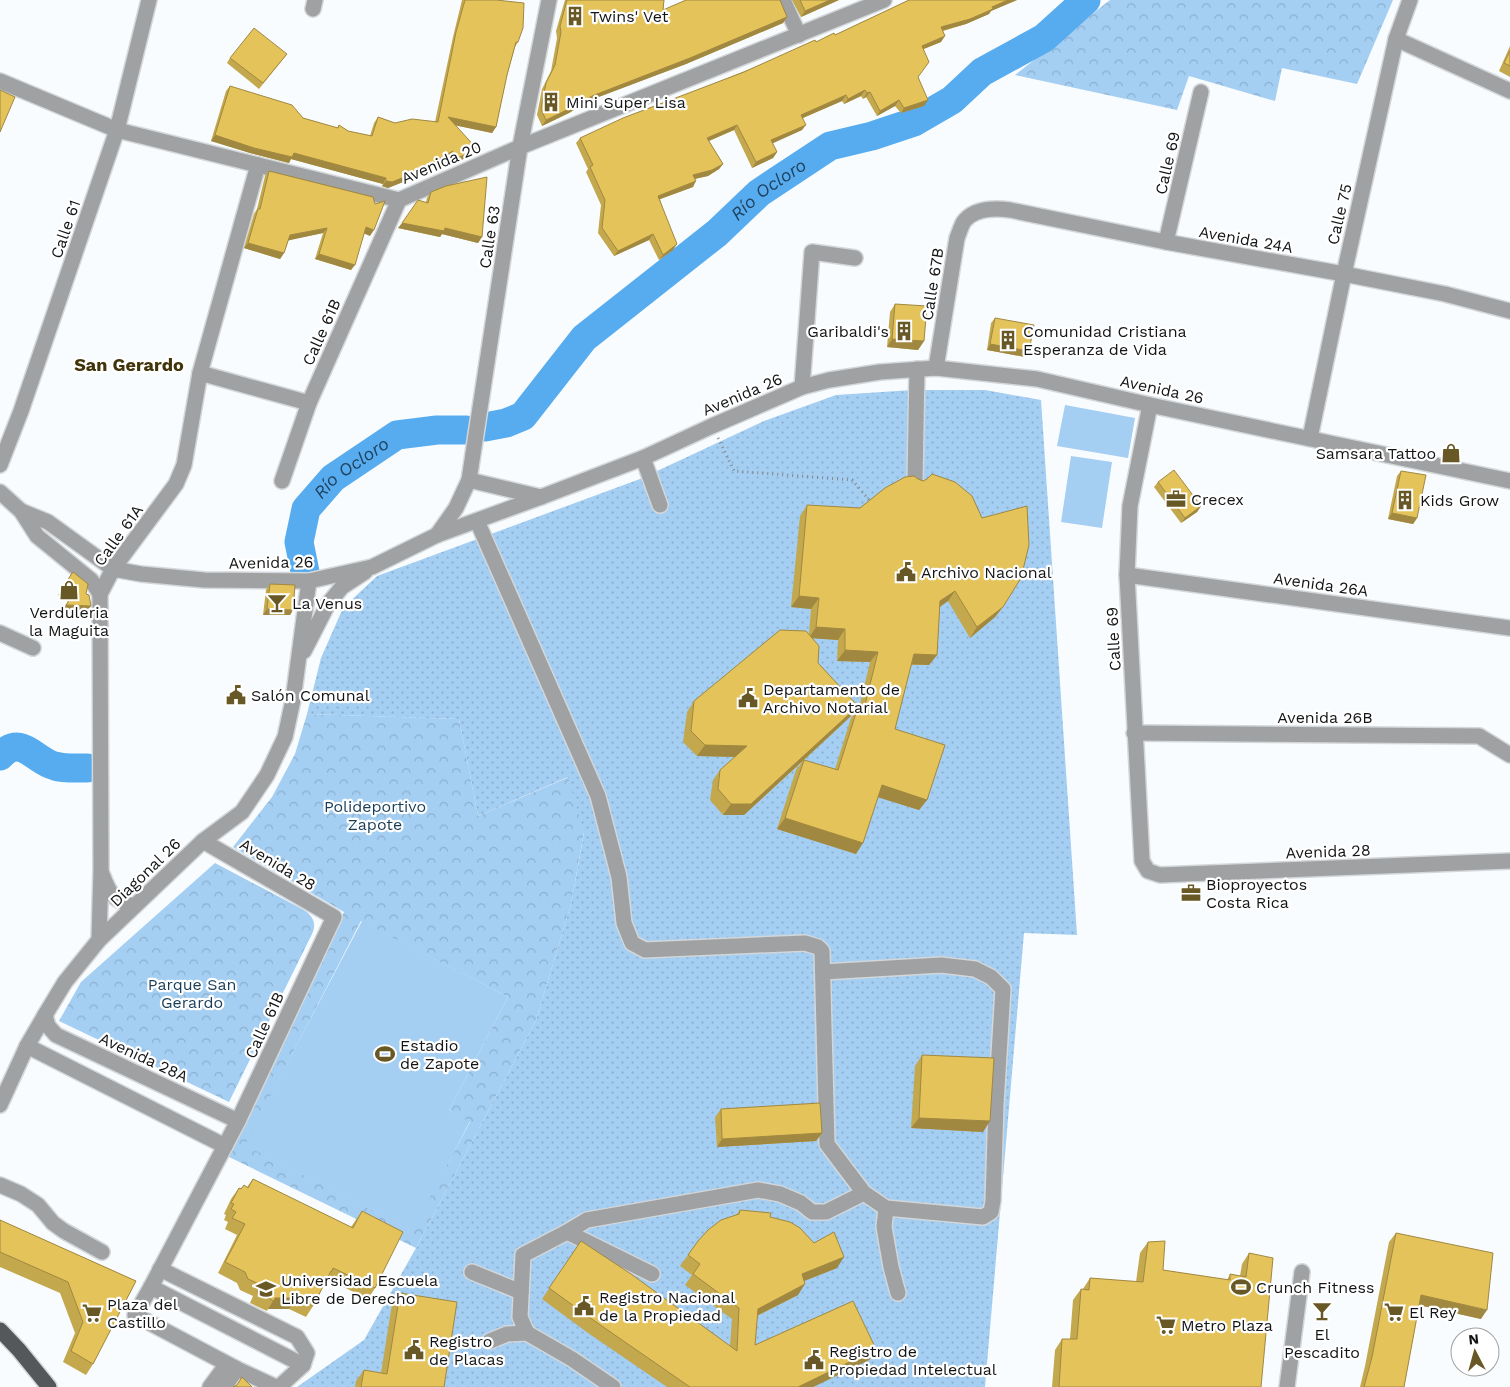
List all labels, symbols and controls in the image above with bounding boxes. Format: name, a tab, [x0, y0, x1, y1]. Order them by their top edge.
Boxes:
building icon: Twins' Vet	[564, 5, 586, 27]
place label: Twins' Vet	[590, 7, 669, 26]
building icon: Mini Super Lisa	[540, 91, 562, 113]
place label: Mini Super Lisa	[566, 93, 686, 112]
street label: Calle 69	[1151, 130, 1184, 196]
street label: Avenida 20	[398, 137, 484, 188]
water label: Río Ocloro	[726, 154, 810, 224]
street label: Calle 75	[1323, 182, 1356, 247]
street label: Calle 61	[47, 197, 84, 261]
street label: Calle 63	[475, 204, 504, 270]
street label: Avenida 24A	[1197, 222, 1295, 257]
street label: Calle 67B	[917, 246, 948, 322]
street label: Calle 61B	[298, 296, 345, 368]
building icon: Garibaldi's	[893, 320, 915, 342]
place label: Garibaldi's	[807, 322, 889, 341]
place label: Comunidad Cristiana Esperanza de Vida	[1023, 322, 1187, 359]
building icon: Comunidad Cristiana Esperanza de Vida	[997, 329, 1019, 351]
district label: San Gerardo	[74, 354, 184, 375]
street label: Avenida 26	[699, 369, 785, 420]
street label: Avenida 26	[1118, 371, 1205, 408]
water label: Río Ocloro	[309, 433, 393, 503]
shop icon: Samsara Tattoo	[1440, 442, 1462, 464]
place label: Samsara Tattoo	[1316, 444, 1436, 463]
office icon: Crecex	[1165, 488, 1187, 510]
building icon: Kids Grow	[1394, 489, 1416, 511]
place label: Crecex	[1191, 490, 1244, 509]
place label: Kids Grow	[1420, 491, 1499, 510]
street label: Calle 61A	[90, 501, 147, 570]
street label: Avenida 26	[228, 552, 314, 573]
public building icon: Archivo Nacional	[895, 561, 917, 583]
place label: Archivo Nacional	[921, 563, 1052, 582]
street label: Avenida 26A	[1272, 568, 1370, 601]
shop icon: Verduleria la Maguita	[58, 579, 80, 601]
bar icon: La Venus	[266, 592, 288, 614]
place label: La Venus	[292, 594, 362, 613]
place label: Verduleria la Maguita	[29, 603, 109, 640]
street label: Calle 69	[1102, 606, 1125, 671]
place label: Departamento de Archivo Notarial	[763, 680, 900, 717]
public building icon: Salón Comunal	[225, 684, 247, 706]
place label: Salón Comunal	[251, 686, 370, 705]
public building icon: Departamento de Archivo Notarial	[737, 687, 759, 709]
street label: Avenida 26B	[1277, 708, 1373, 727]
park label: Polideportivo Zapote	[324, 797, 426, 834]
street label: Diagonal 26	[106, 834, 185, 911]
street label: Avenida 28	[236, 834, 319, 894]
street label: Avenida 28	[1285, 841, 1371, 862]
place label: Bioproyectos Costa Rica	[1206, 875, 1307, 912]
office icon: Bioproyectos Costa Rica	[1180, 882, 1202, 904]
park label: Parque San Gerardo	[148, 975, 236, 1012]
street label: Calle 61B	[241, 989, 288, 1061]
street label: Avenida 28A	[96, 1029, 192, 1086]
place label: Estadio de Zapote	[400, 1036, 479, 1073]
sports icon: Estadio de Zapote	[374, 1043, 396, 1065]
place label: Universidad Escuela Libre de Derecho	[281, 1271, 438, 1308]
sports icon: Crunch Fitness	[1230, 1276, 1252, 1298]
school or university icon: Universidad Escuela Libre de Derecho	[255, 1278, 277, 1300]
place label: Crunch Fitness	[1256, 1278, 1374, 1297]
place label: Registro Nacional de la Propiedad	[599, 1288, 735, 1325]
place label: Plaza del Castillo	[107, 1295, 178, 1332]
public building icon: Registro Nacional de la Propiedad	[573, 1295, 595, 1317]
bar icon: El Pescadito	[1311, 1300, 1333, 1322]
supermarket icon: El Rey	[1383, 1301, 1405, 1323]
supermarket icon: Plaza del Castillo	[81, 1302, 103, 1324]
place label: El Rey	[1409, 1303, 1457, 1322]
supermarket icon: Metro Plaza	[1155, 1314, 1177, 1336]
place label: Metro Plaza	[1181, 1316, 1273, 1335]
place label: El Pescadito	[1284, 1325, 1360, 1362]
north arrow	[1450, 1327, 1500, 1377]
text: N	[1468, 1331, 1480, 1348]
place label: Registro de Placas	[429, 1332, 504, 1369]
public building icon: Registro de Placas	[403, 1339, 425, 1361]
place label: Registro de Propiedad Intelectual	[829, 1342, 997, 1379]
public building icon: Registro de Propiedad Intelectual	[803, 1349, 825, 1371]

